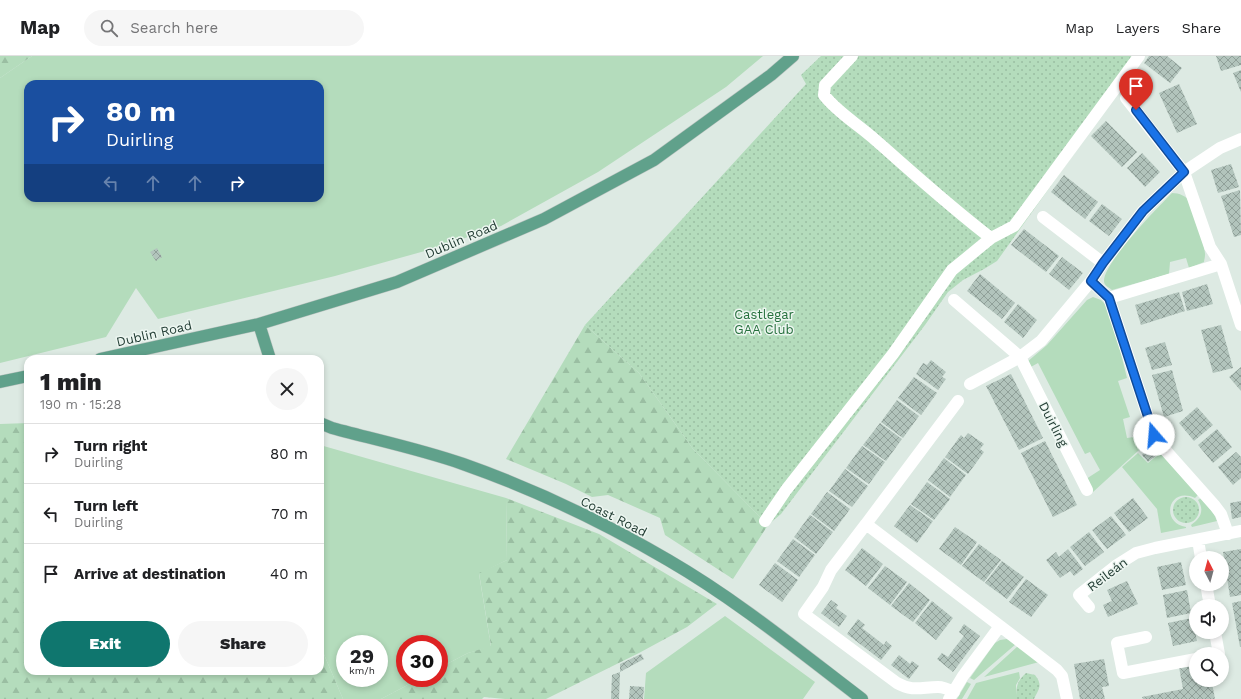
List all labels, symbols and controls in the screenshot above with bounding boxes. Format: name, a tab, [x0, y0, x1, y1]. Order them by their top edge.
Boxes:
search box	[84, 10, 364, 46]
text: Map	[20, 16, 60, 39]
icon: search	[98, 17, 120, 39]
text: Search here	[130, 19, 218, 37]
text: Map	[1065, 20, 1094, 36]
text: Layers	[1116, 20, 1160, 36]
text: Share	[1182, 20, 1221, 36]
pin	[1119, 69, 1153, 110]
icon: arrive	[1125, 75, 1147, 97]
text: 80 m	[106, 95, 176, 128]
icon: right	[40, 96, 92, 148]
text: Duirling	[106, 129, 173, 150]
icon: left	[100, 172, 122, 194]
icon: ahead	[142, 172, 164, 194]
icon: ahead	[184, 172, 206, 194]
icon: right	[226, 172, 248, 194]
street label: Dublin Road	[423, 217, 500, 261]
park label: Castlegar GAA Club	[734, 307, 794, 337]
street label: Dublin Road	[115, 317, 193, 349]
text: 1 min	[40, 368, 102, 396]
button: close	[266, 368, 308, 410]
text: 190 m · 15:28	[40, 397, 122, 412]
street label: Duirling	[1036, 399, 1071, 449]
position arrow	[1133, 414, 1175, 456]
text: Turn right	[74, 437, 147, 455]
icon: right	[40, 443, 62, 465]
text: 80 m	[270, 445, 308, 463]
text: Duirling	[74, 455, 123, 470]
street label: Coast Road	[578, 493, 649, 540]
text: Turn left	[74, 497, 138, 515]
icon: left	[40, 503, 62, 525]
text: 70 m	[271, 505, 308, 523]
text: Duirling	[74, 515, 123, 530]
north arrow	[1189, 551, 1229, 591]
map controls	[1189, 551, 1229, 687]
street label: Reileán	[1084, 554, 1130, 594]
icon: arrive	[40, 563, 62, 585]
text: Arrive at destination	[74, 565, 226, 583]
text: 40 m	[270, 565, 308, 583]
button: sound	[1189, 599, 1229, 639]
button: Exit	[40, 621, 170, 667]
button: Share	[178, 621, 308, 667]
speed limit sign: 30	[396, 635, 448, 687]
text: 29	[350, 644, 374, 668]
button: search	[1189, 647, 1229, 687]
text: km/h	[349, 665, 375, 676]

